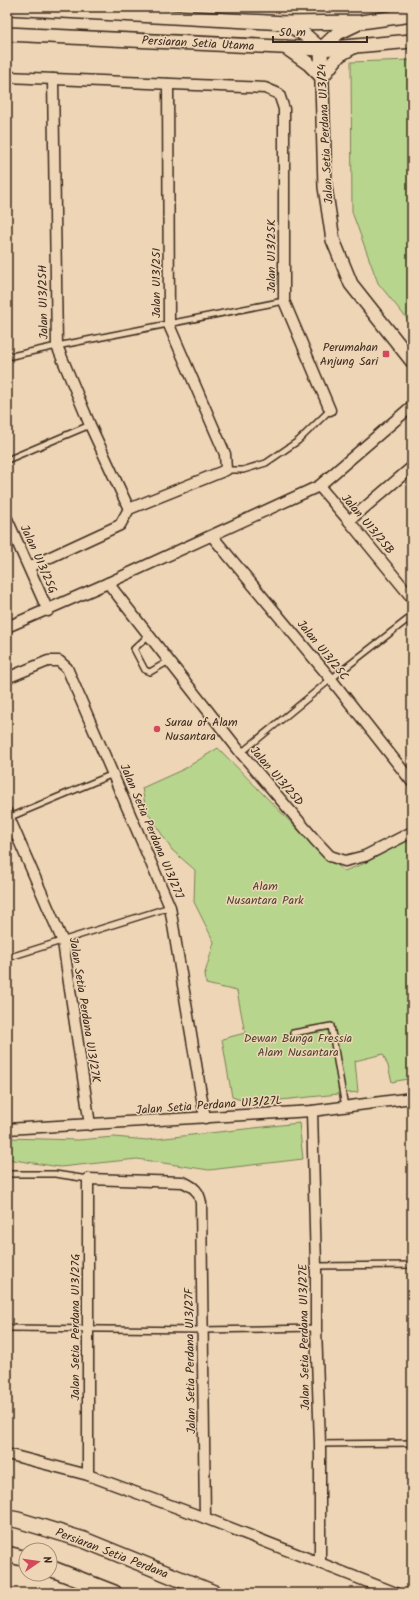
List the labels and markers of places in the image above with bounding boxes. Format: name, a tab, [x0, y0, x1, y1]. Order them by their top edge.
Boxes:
place label: Perumahan Anjung Sari	[320, 338, 379, 371]
marker: Perumahan Anjung Sari	[381, 349, 391, 359]
place label: Surau of Alam Nusantara	[165, 713, 238, 746]
marker: Surau of Alam Nusantara	[152, 724, 162, 734]

